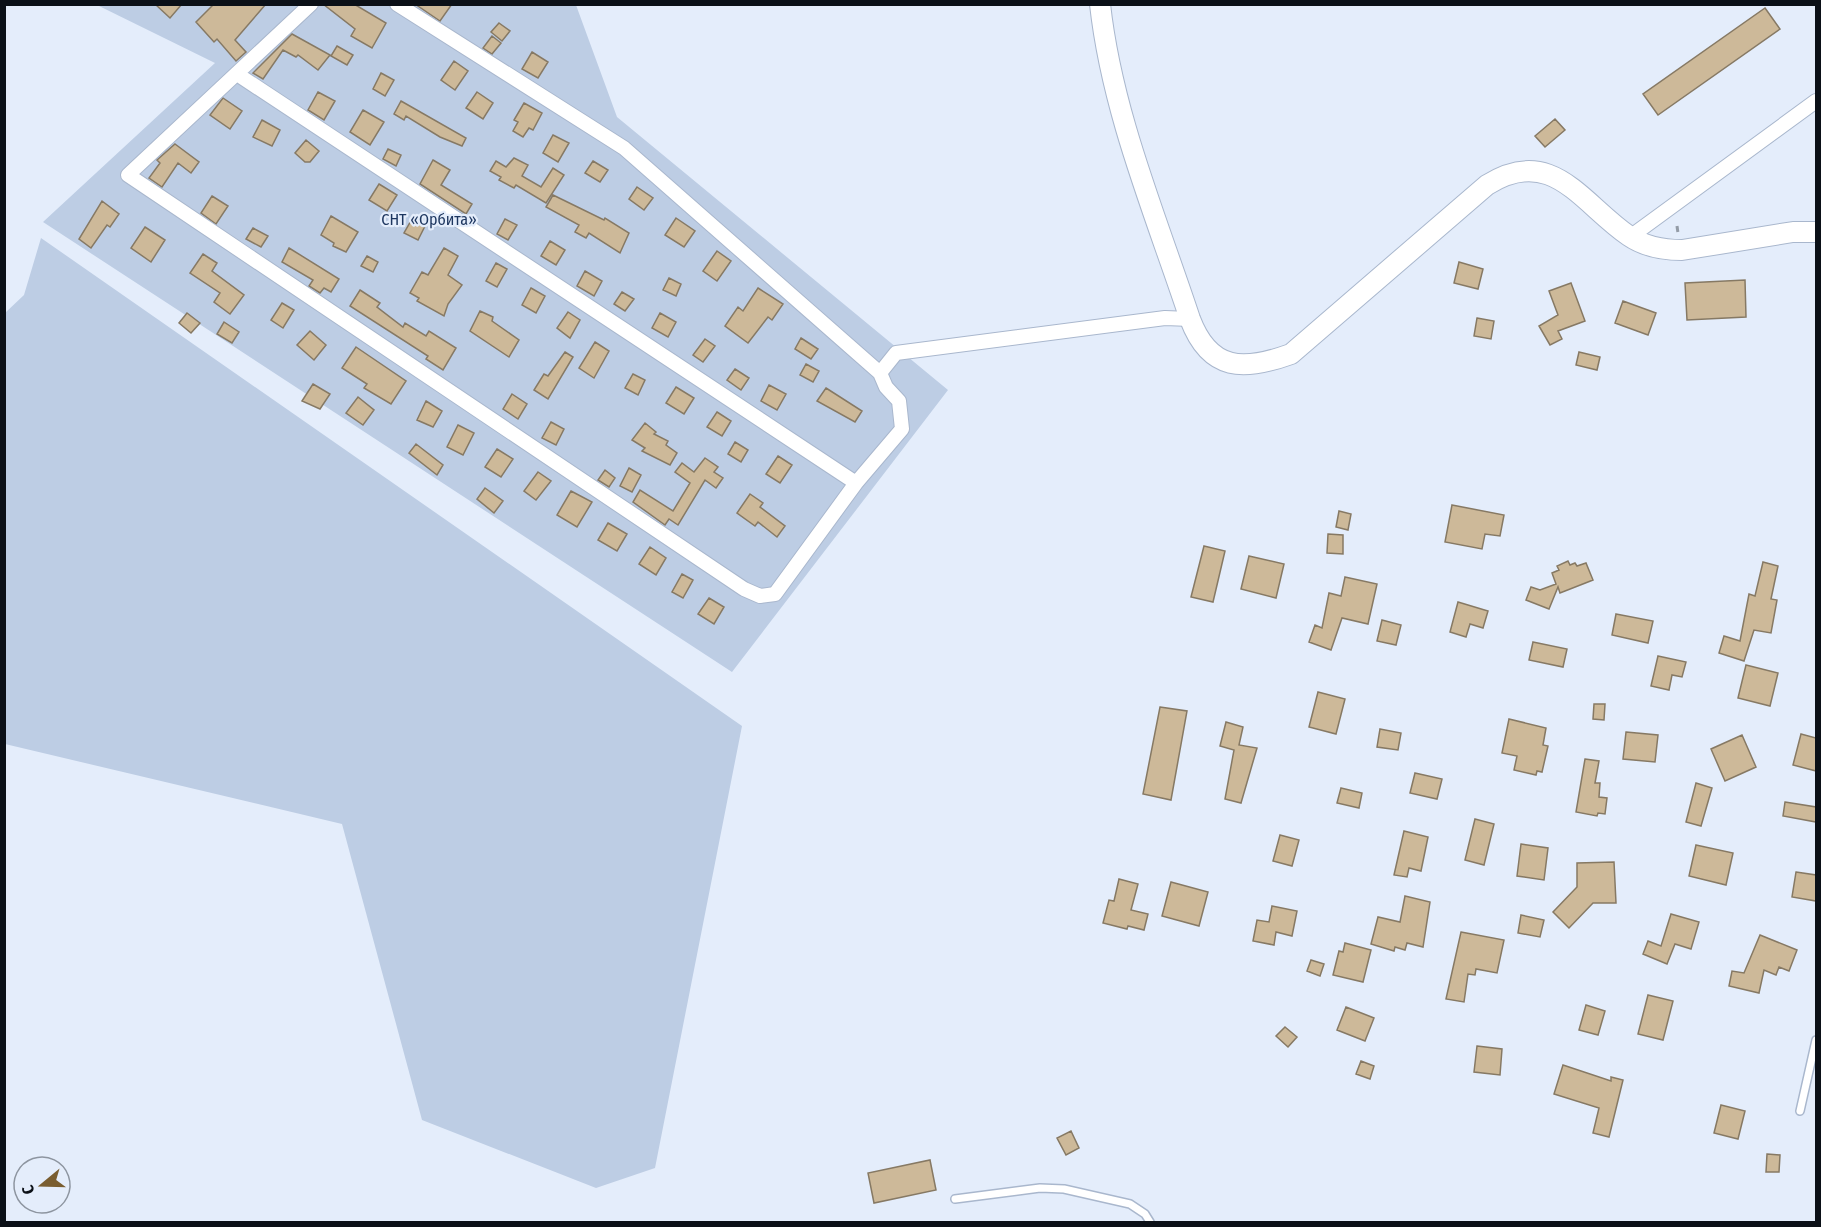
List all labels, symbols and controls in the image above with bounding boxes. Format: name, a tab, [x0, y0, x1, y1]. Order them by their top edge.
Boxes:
park label: СНТ «Орбита»	[381, 210, 477, 229]
north arrow	[12, 1155, 72, 1215]
text: С	[18, 1182, 39, 1197]

